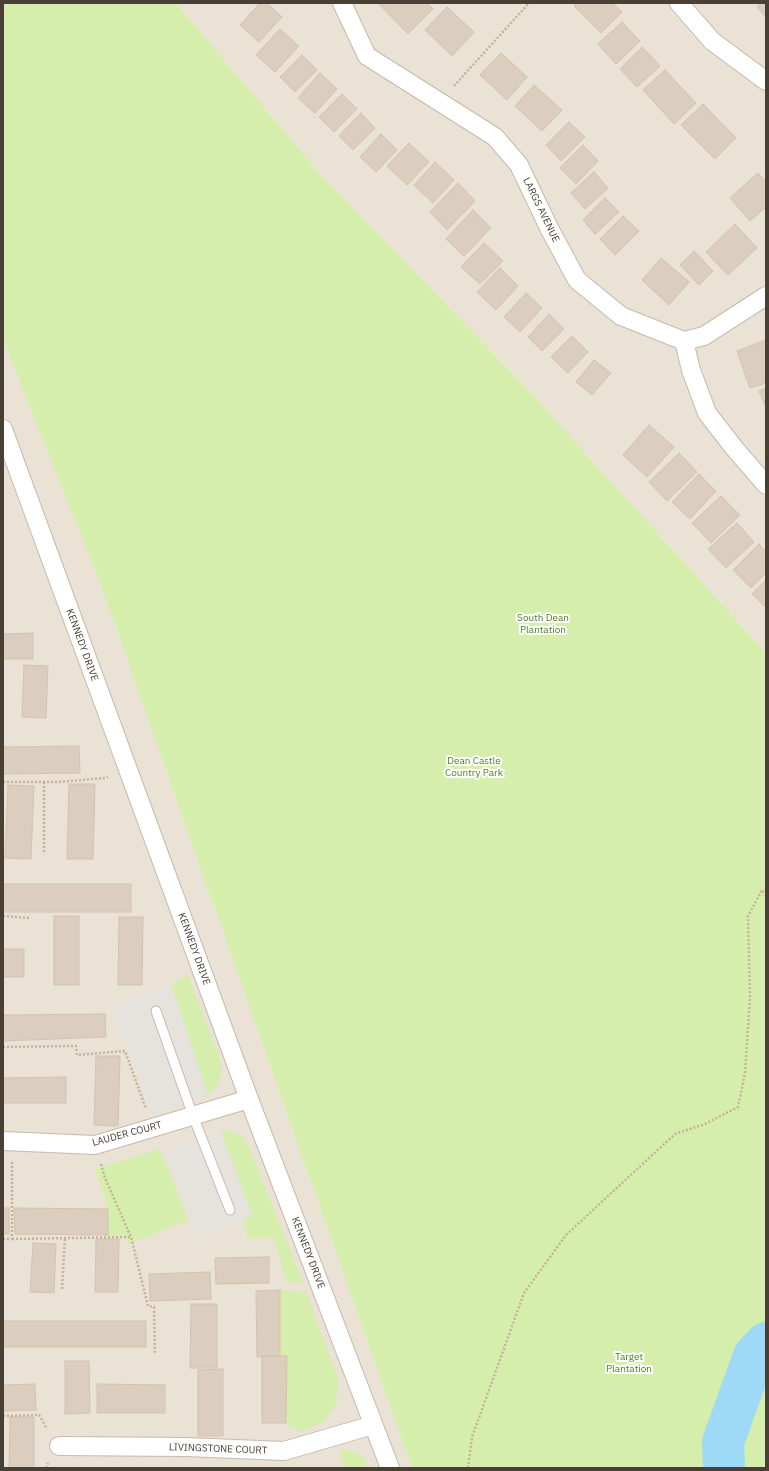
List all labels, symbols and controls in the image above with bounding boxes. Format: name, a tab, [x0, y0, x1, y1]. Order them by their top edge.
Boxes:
street label: LARGS AVENUE	[520, 176, 562, 244]
street label: KENNEDY DRIVE	[63, 607, 101, 683]
park label: South Dean Plantation	[517, 612, 569, 636]
park label: Dean Castle Country Park	[445, 755, 503, 778]
street label: KENNEDY DRIVE	[175, 911, 213, 987]
street label: LAUDER COURT	[91, 1119, 163, 1149]
street label: KENNEDY DRIVE	[289, 1215, 327, 1291]
park label: Target Plantation	[606, 1351, 652, 1374]
street label: LIVINGSTONE COURT	[169, 1441, 267, 1457]

